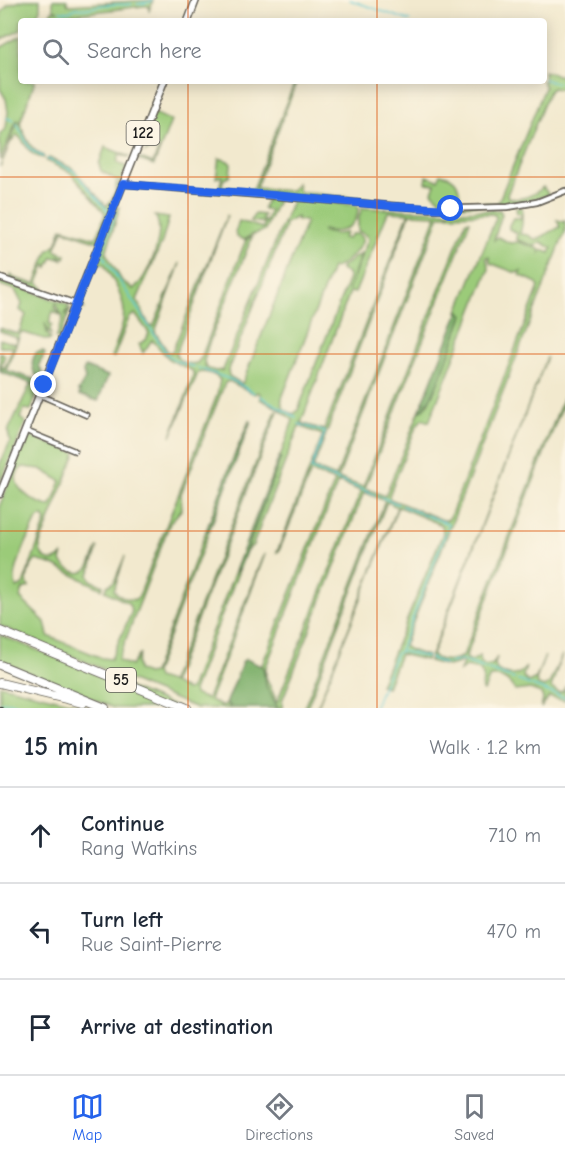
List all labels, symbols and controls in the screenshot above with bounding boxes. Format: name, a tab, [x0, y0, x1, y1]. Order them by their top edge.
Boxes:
search box	[18, 18, 547, 84]
icon: search	[39, 35, 72, 68]
text: Search here	[87, 38, 202, 64]
road number: 122	[126, 121, 160, 145]
route start	[437, 195, 463, 221]
route end	[30, 371, 56, 397]
road number: 55	[106, 668, 136, 692]
text: 15 min	[24, 732, 98, 762]
text: Walk · 1.2 km	[429, 736, 541, 759]
text: Continue	[81, 811, 164, 837]
icon: ahead	[24, 819, 57, 852]
text: 710 m	[488, 824, 541, 847]
text: Rang Watkins	[81, 837, 197, 860]
text: Turn left	[81, 907, 163, 933]
icon: left	[24, 915, 57, 948]
text: 470 m	[486, 920, 541, 943]
text: Rue Saint-Pierre	[81, 933, 222, 956]
icon: arrive	[24, 1011, 57, 1044]
text: Arrive at destination	[81, 1014, 273, 1040]
tab: Map	[71, 1090, 104, 1144]
tab: Directions	[245, 1090, 313, 1144]
tab: Saved	[454, 1090, 494, 1144]

